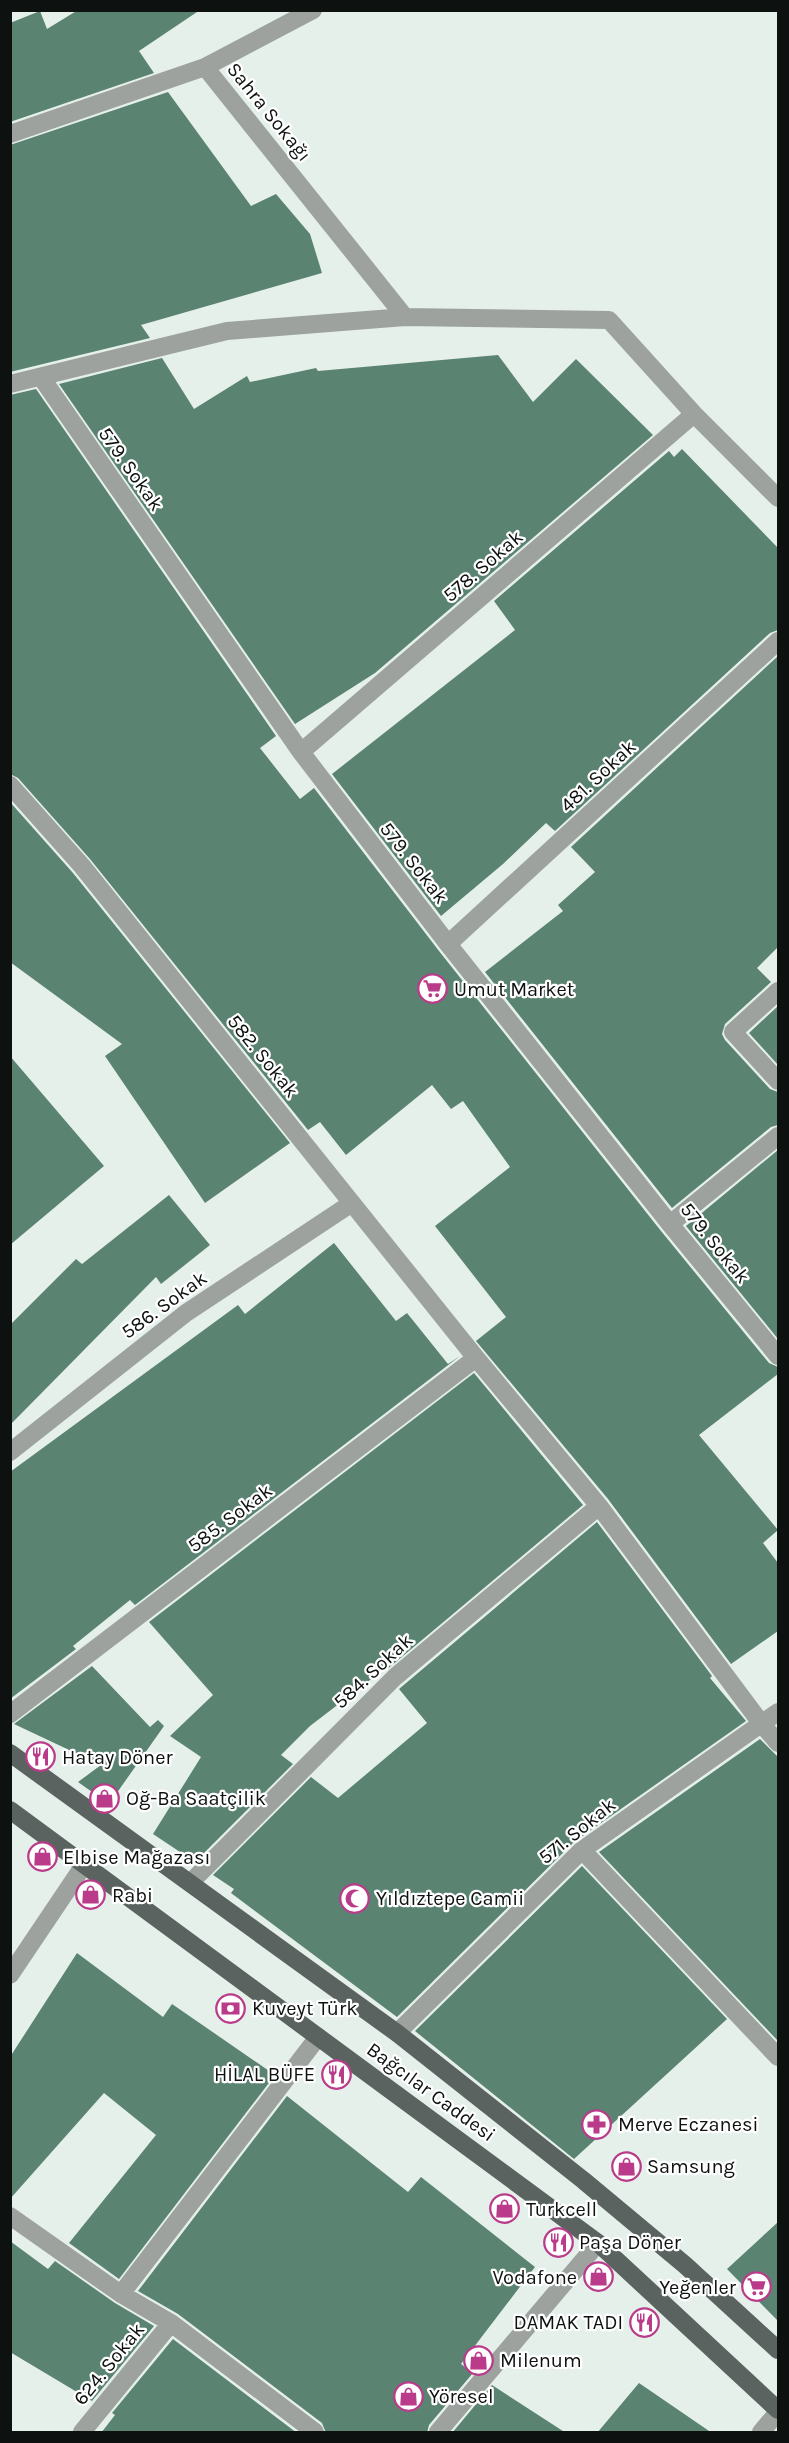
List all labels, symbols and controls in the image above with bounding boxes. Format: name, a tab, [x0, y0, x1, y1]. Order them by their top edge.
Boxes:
street label: Sahra Sokağı	[222, 58, 316, 166]
street label: 579. Sokak	[94, 423, 168, 515]
street label: 578. Sokak	[439, 525, 527, 607]
street label: 481. Sokak	[555, 735, 641, 817]
street label: 579. Sokak	[375, 818, 453, 908]
supermarket icon: Umut Market	[417, 973, 449, 1005]
place label: Umut Market	[454, 978, 575, 1001]
street label: 582. Sokak	[223, 1010, 303, 1102]
street label: 579. Sokak	[675, 1198, 755, 1288]
street label: 586. Sokak	[117, 1266, 211, 1344]
street label: 585. Sokak	[183, 1479, 277, 1557]
street label: 584. Sokak	[329, 1629, 417, 1713]
restaurant icon: Hatay Döner	[25, 1741, 57, 1773]
place label: Hatay Döner	[62, 1746, 173, 1769]
shop icon: Oğ-Ba Saatçilik	[89, 1782, 121, 1814]
place label: Oğ-Ba Saatçilik	[126, 1787, 266, 1810]
street label: 571. Sokak	[534, 1793, 620, 1869]
shop icon: Elbise Mağazası	[26, 1841, 58, 1873]
place label: Elbise Mağazası	[63, 1846, 210, 1869]
shop icon: Rabi	[75, 1879, 107, 1911]
mosque icon: Yıldıztepe Camii	[339, 1882, 371, 1914]
place label: Rabi	[112, 1884, 153, 1907]
place label: Yıldıztepe Camii	[376, 1887, 524, 1910]
bank icon: Kuveyt Türk	[215, 1992, 247, 2024]
place label: Kuveyt Türk	[252, 1997, 357, 2020]
street label: Bağcılar Caddesi	[362, 2038, 500, 2146]
restaurant icon: HİLAL BÜFE	[320, 2058, 352, 2090]
place label: HİLAL BÜFE	[214, 2063, 315, 2086]
pharmacy icon: Merve Eczanesi	[581, 2108, 613, 2140]
place label: Merve Eczanesi	[618, 2113, 758, 2136]
shop icon: Samsung	[610, 2150, 642, 2182]
place label: Samsung	[647, 2155, 735, 2178]
shop icon: Turkcell	[489, 2193, 521, 2225]
place label: Turkcell	[526, 2198, 597, 2221]
restaurant icon: Paşa Döner	[542, 2226, 574, 2258]
place label: Paşa Döner	[579, 2231, 682, 2254]
shop icon: Vodafone	[582, 2261, 614, 2293]
place label: Vodafone	[492, 2266, 577, 2289]
supermarket icon: Yeğenler	[741, 2271, 773, 2303]
place label: Yeğenler	[659, 2276, 737, 2299]
restaurant icon: DAMAK TADI	[628, 2306, 660, 2338]
place label: DAMAK TADI	[514, 2311, 623, 2334]
street label: 624. Sokak	[69, 2318, 149, 2410]
shop icon: Milenum	[463, 2344, 495, 2376]
place label: Milenum	[500, 2349, 582, 2372]
shop icon: Yöresel	[392, 2380, 424, 2412]
place label: Yöresel	[429, 2385, 493, 2408]

